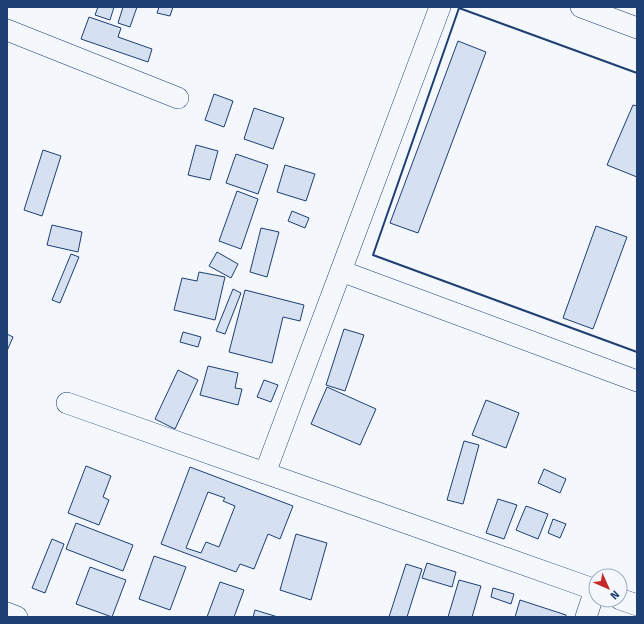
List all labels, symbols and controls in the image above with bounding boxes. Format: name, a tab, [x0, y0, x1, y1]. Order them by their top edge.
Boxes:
north arrow	[588, 568, 628, 608]
text: N	[608, 588, 622, 602]

